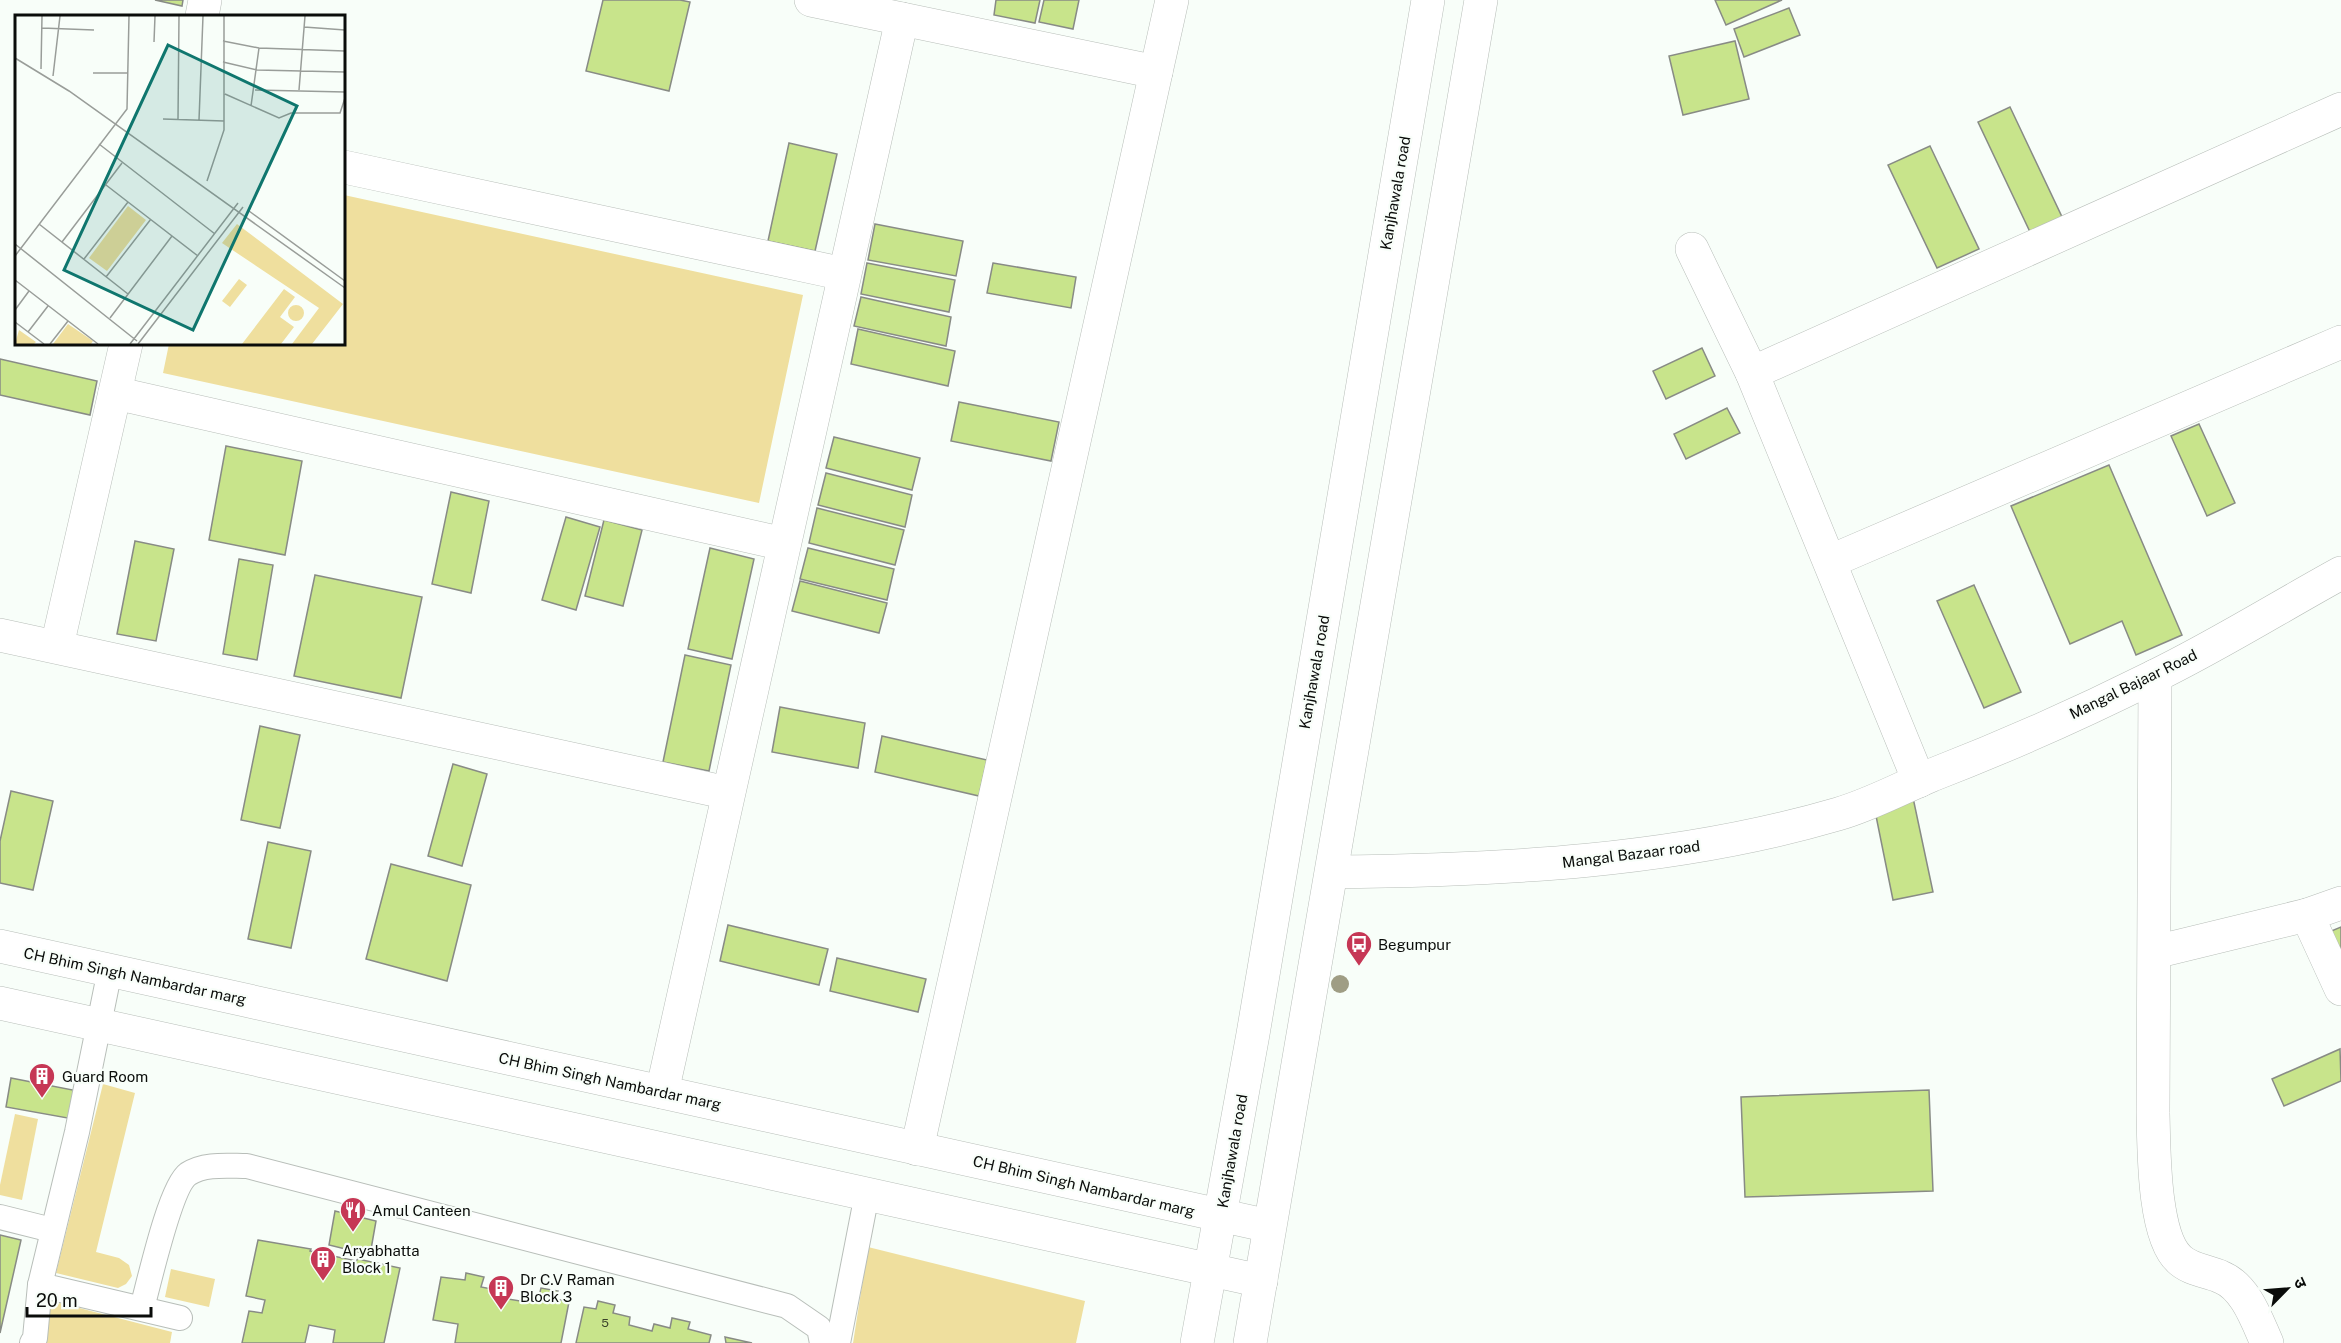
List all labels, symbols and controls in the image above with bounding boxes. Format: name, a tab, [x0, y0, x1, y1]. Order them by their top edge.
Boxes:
inset map	[15, 15, 345, 345]
street label: Kanjhawala road	[1377, 135, 1413, 251]
street label: Kanjhawala road	[1296, 614, 1332, 730]
street label: Mangal Bajaar Road	[2067, 646, 2199, 722]
street label: Mangal Bazaar road	[1561, 837, 1701, 871]
bus stop icon: Begumpur	[1344, 929, 1374, 967]
place label: Begumpur	[1378, 936, 1451, 953]
street label: CH Bhim Singh Nambardar marg	[22, 944, 248, 1008]
street label: CH Bhim Singh Nambardar marg	[497, 1049, 723, 1113]
building icon: Guard Room	[27, 1061, 57, 1099]
place label: Guard Room	[62, 1068, 148, 1085]
street label: Kanjhawala road	[1214, 1093, 1250, 1209]
street label: CH Bhim Singh Nambardar marg	[971, 1152, 1197, 1220]
restaurant icon: Amul Canteen	[338, 1195, 368, 1233]
place label: Amul Canteen	[372, 1202, 471, 1219]
place label: Aryabhatta Block 1	[342, 1242, 420, 1276]
building icon: Aryabhatta Block 1	[308, 1244, 338, 1282]
north arrow	[2257, 1259, 2317, 1319]
place label: Dr C.V Raman Block 3	[520, 1271, 615, 1305]
building icon: Dr C.V Raman Block 3	[486, 1273, 516, 1311]
text: उ	[2290, 1275, 2311, 1292]
scale bar	[27, 1280, 152, 1318]
text: 20 m	[36, 1290, 78, 1311]
house number: 5	[601, 1316, 609, 1330]

